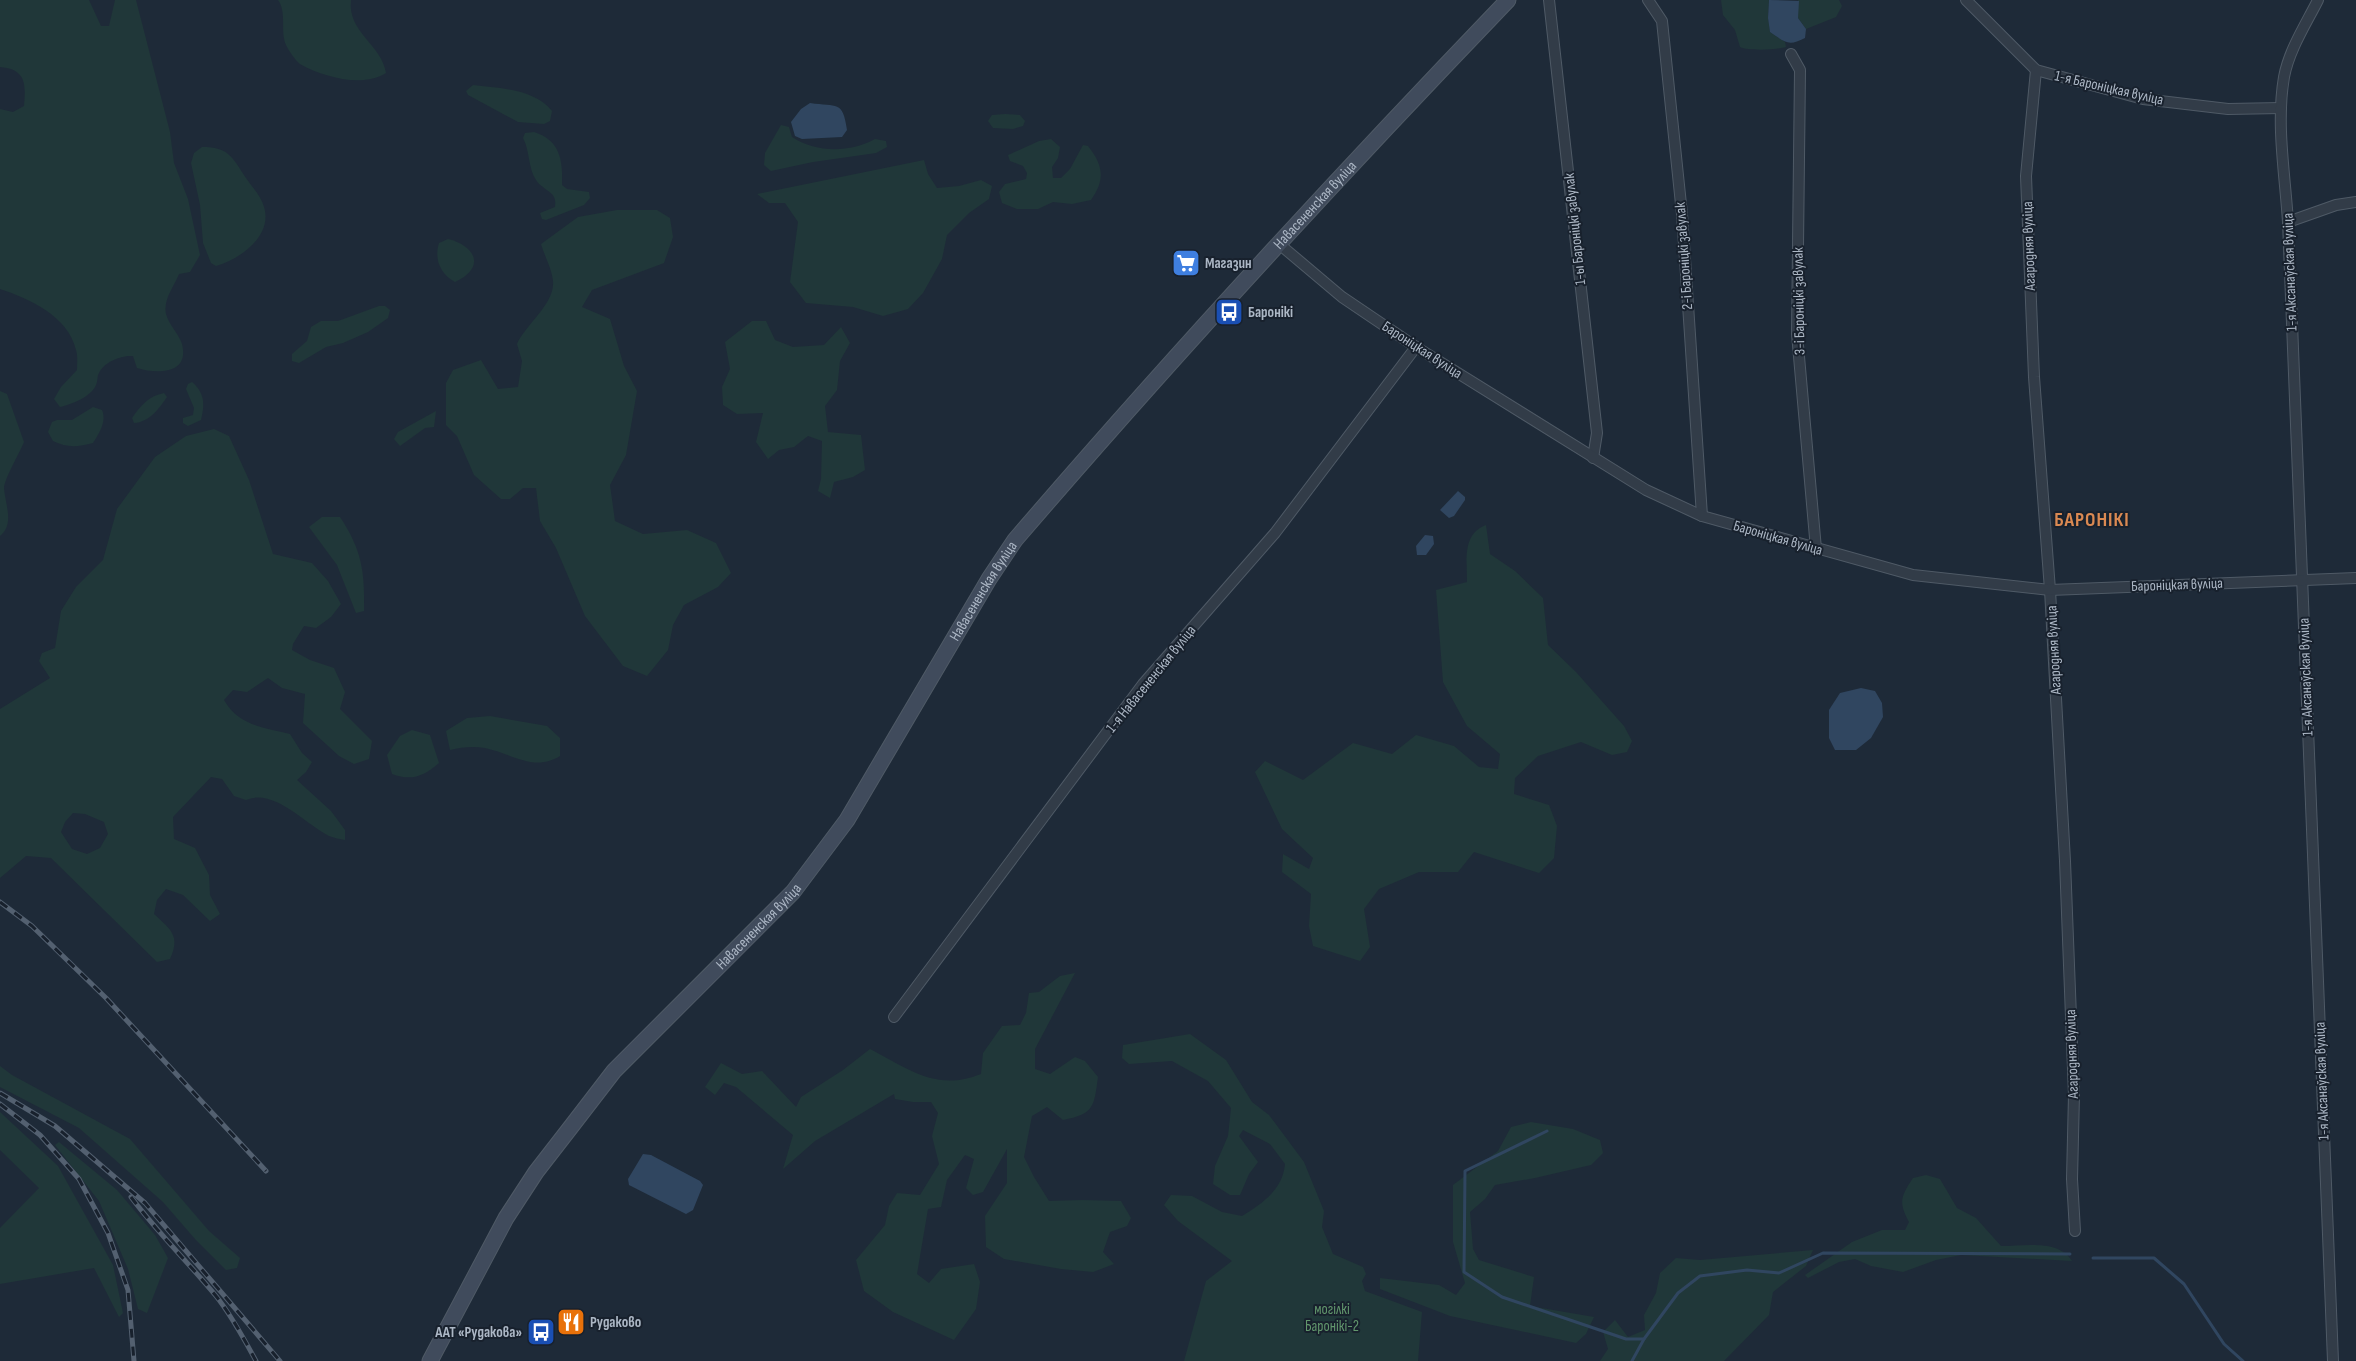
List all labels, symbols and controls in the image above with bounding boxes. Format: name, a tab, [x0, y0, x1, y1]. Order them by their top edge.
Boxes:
street label: 1-я Бароніцкая вуліца	[2053, 66, 2165, 110]
street label: Навасененская вуліца	[1269, 156, 1361, 253]
street label: 1-ы Бароніцкі завулак	[1560, 172, 1590, 286]
street label: 2-і Бароніцкі завулак	[1671, 201, 1697, 310]
street label: Агародняя вуліца	[2018, 201, 2040, 292]
street label: 1-я Аксанаўская вуліца	[2278, 212, 2302, 331]
street label: 3-і Бароніцкі завулак	[1789, 247, 1809, 355]
supermarket icon: Магазин	[1171, 248, 1201, 278]
place label: Магазин	[1205, 254, 1252, 273]
bus stop icon: Баронікі	[1214, 297, 1244, 327]
place label: Баронікі	[1248, 303, 1293, 322]
street label: Бароніцкая вуліца	[1378, 317, 1466, 383]
district label: БАРОНІКІ	[2054, 508, 2130, 532]
street label: Бароніцкая вуліца	[1731, 516, 1825, 560]
street label: Навасененская вуліца	[945, 537, 1021, 644]
street label: Бароніцкая вуліца	[2131, 574, 2223, 596]
street label: Агародняя вуліца	[2042, 605, 2066, 696]
street label: 1-я Аксанаўская вуліца	[2294, 617, 2318, 736]
street label: 1-я Навасененская вуліца	[1102, 621, 1200, 737]
street label: Навасененская вуліца	[712, 879, 806, 973]
street label: Агародняя вуліца	[2061, 1009, 2083, 1100]
street label: 1-я Аксанаўская вуліца	[2310, 1021, 2334, 1140]
park label: могілкі Баронікі-2	[1305, 1300, 1359, 1336]
restaurant icon: Рудаково	[556, 1307, 586, 1337]
place label: Рудаково	[590, 1313, 641, 1332]
bus stop icon: ААТ «Рудакова»	[526, 1317, 556, 1347]
place label: ААТ «Рудакова»	[434, 1323, 522, 1342]

